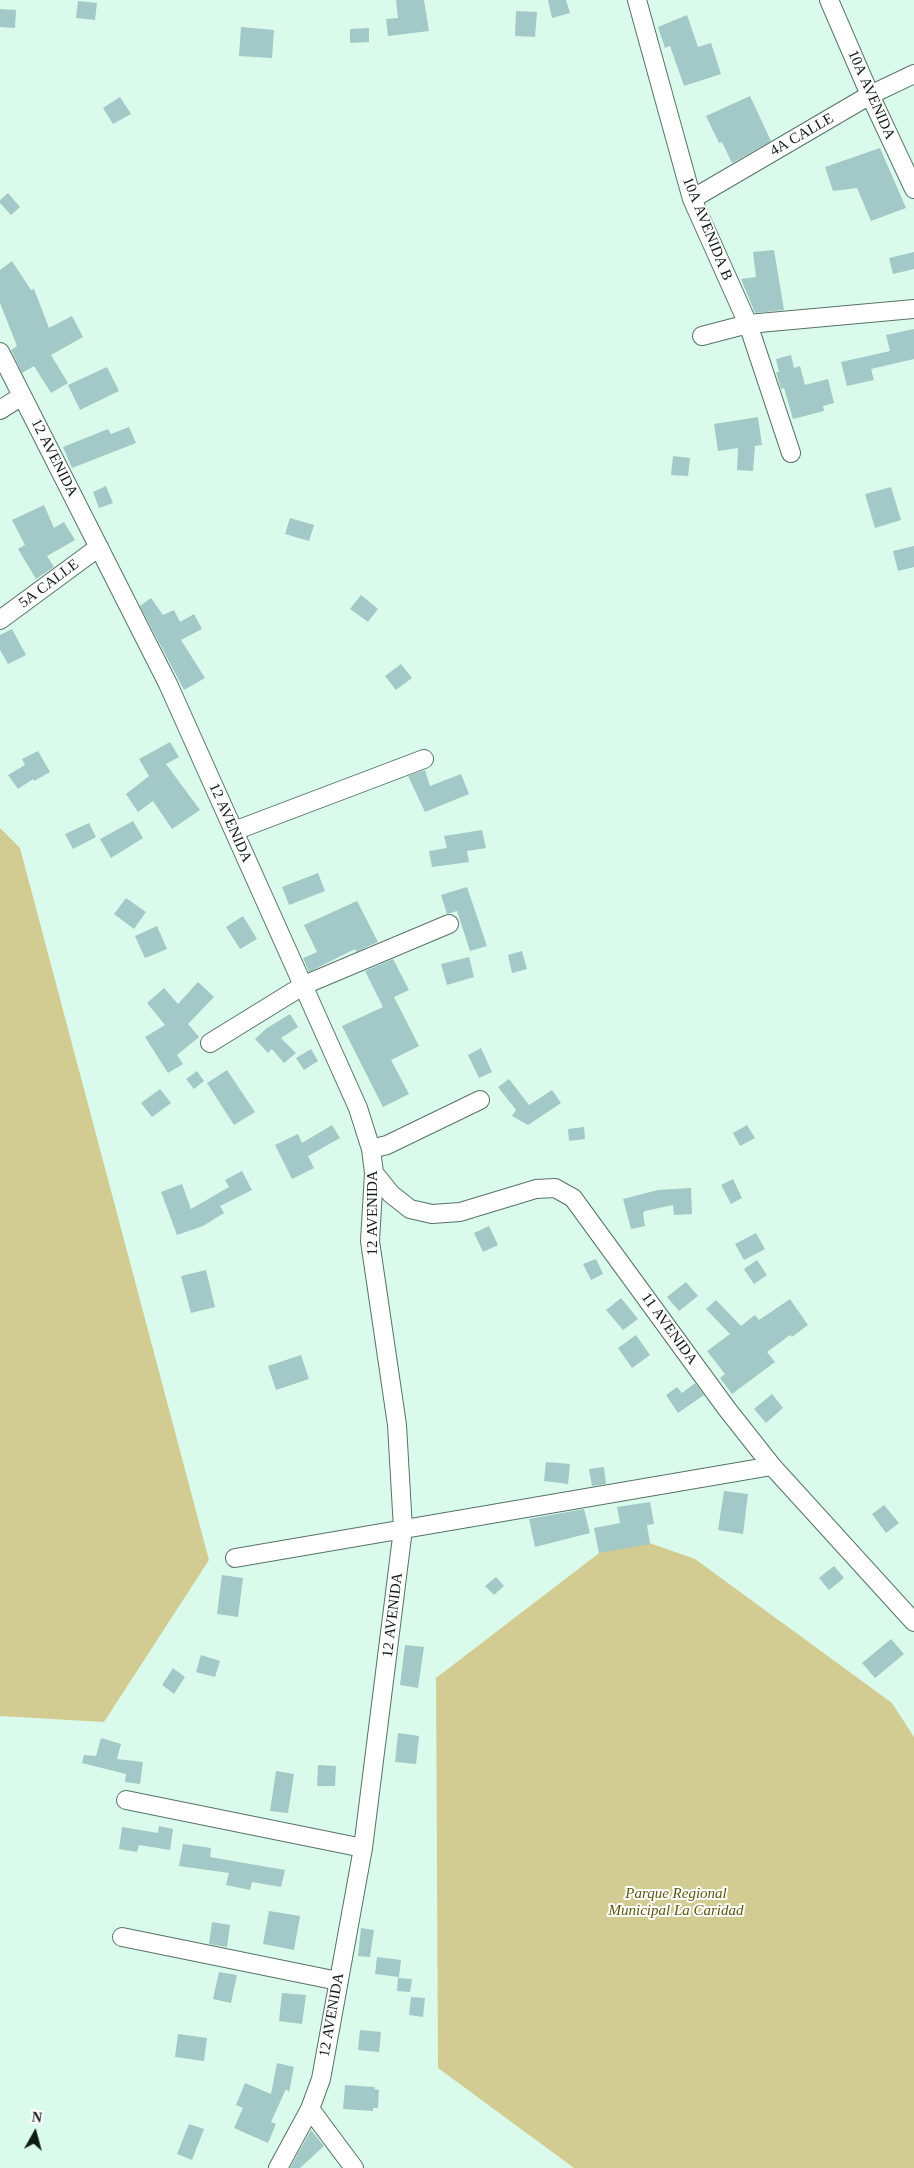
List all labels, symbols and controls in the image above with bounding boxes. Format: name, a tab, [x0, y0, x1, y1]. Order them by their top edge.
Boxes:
street label: 10A AVENIDA	[843, 48, 899, 142]
street label: 4A CALLE	[767, 110, 837, 160]
street label: 10A AVENIDA B	[678, 175, 736, 283]
street label: 12 AVENIDA	[27, 416, 81, 500]
street label: 5A CALLE	[15, 556, 83, 612]
street label: 12 AVENIDA	[204, 780, 256, 866]
street label: 12 AVENIDA	[364, 1170, 382, 1256]
street label: 11 AVENIDA	[637, 1289, 701, 1369]
street label: 12 AVENIDA	[379, 1572, 407, 1658]
park label: Parque Regional Municipal La Caridad	[608, 1885, 744, 1920]
street label: 12 AVENIDA	[316, 1972, 348, 2058]
north arrow	[10, 2108, 60, 2158]
text: N	[31, 2110, 43, 2126]

